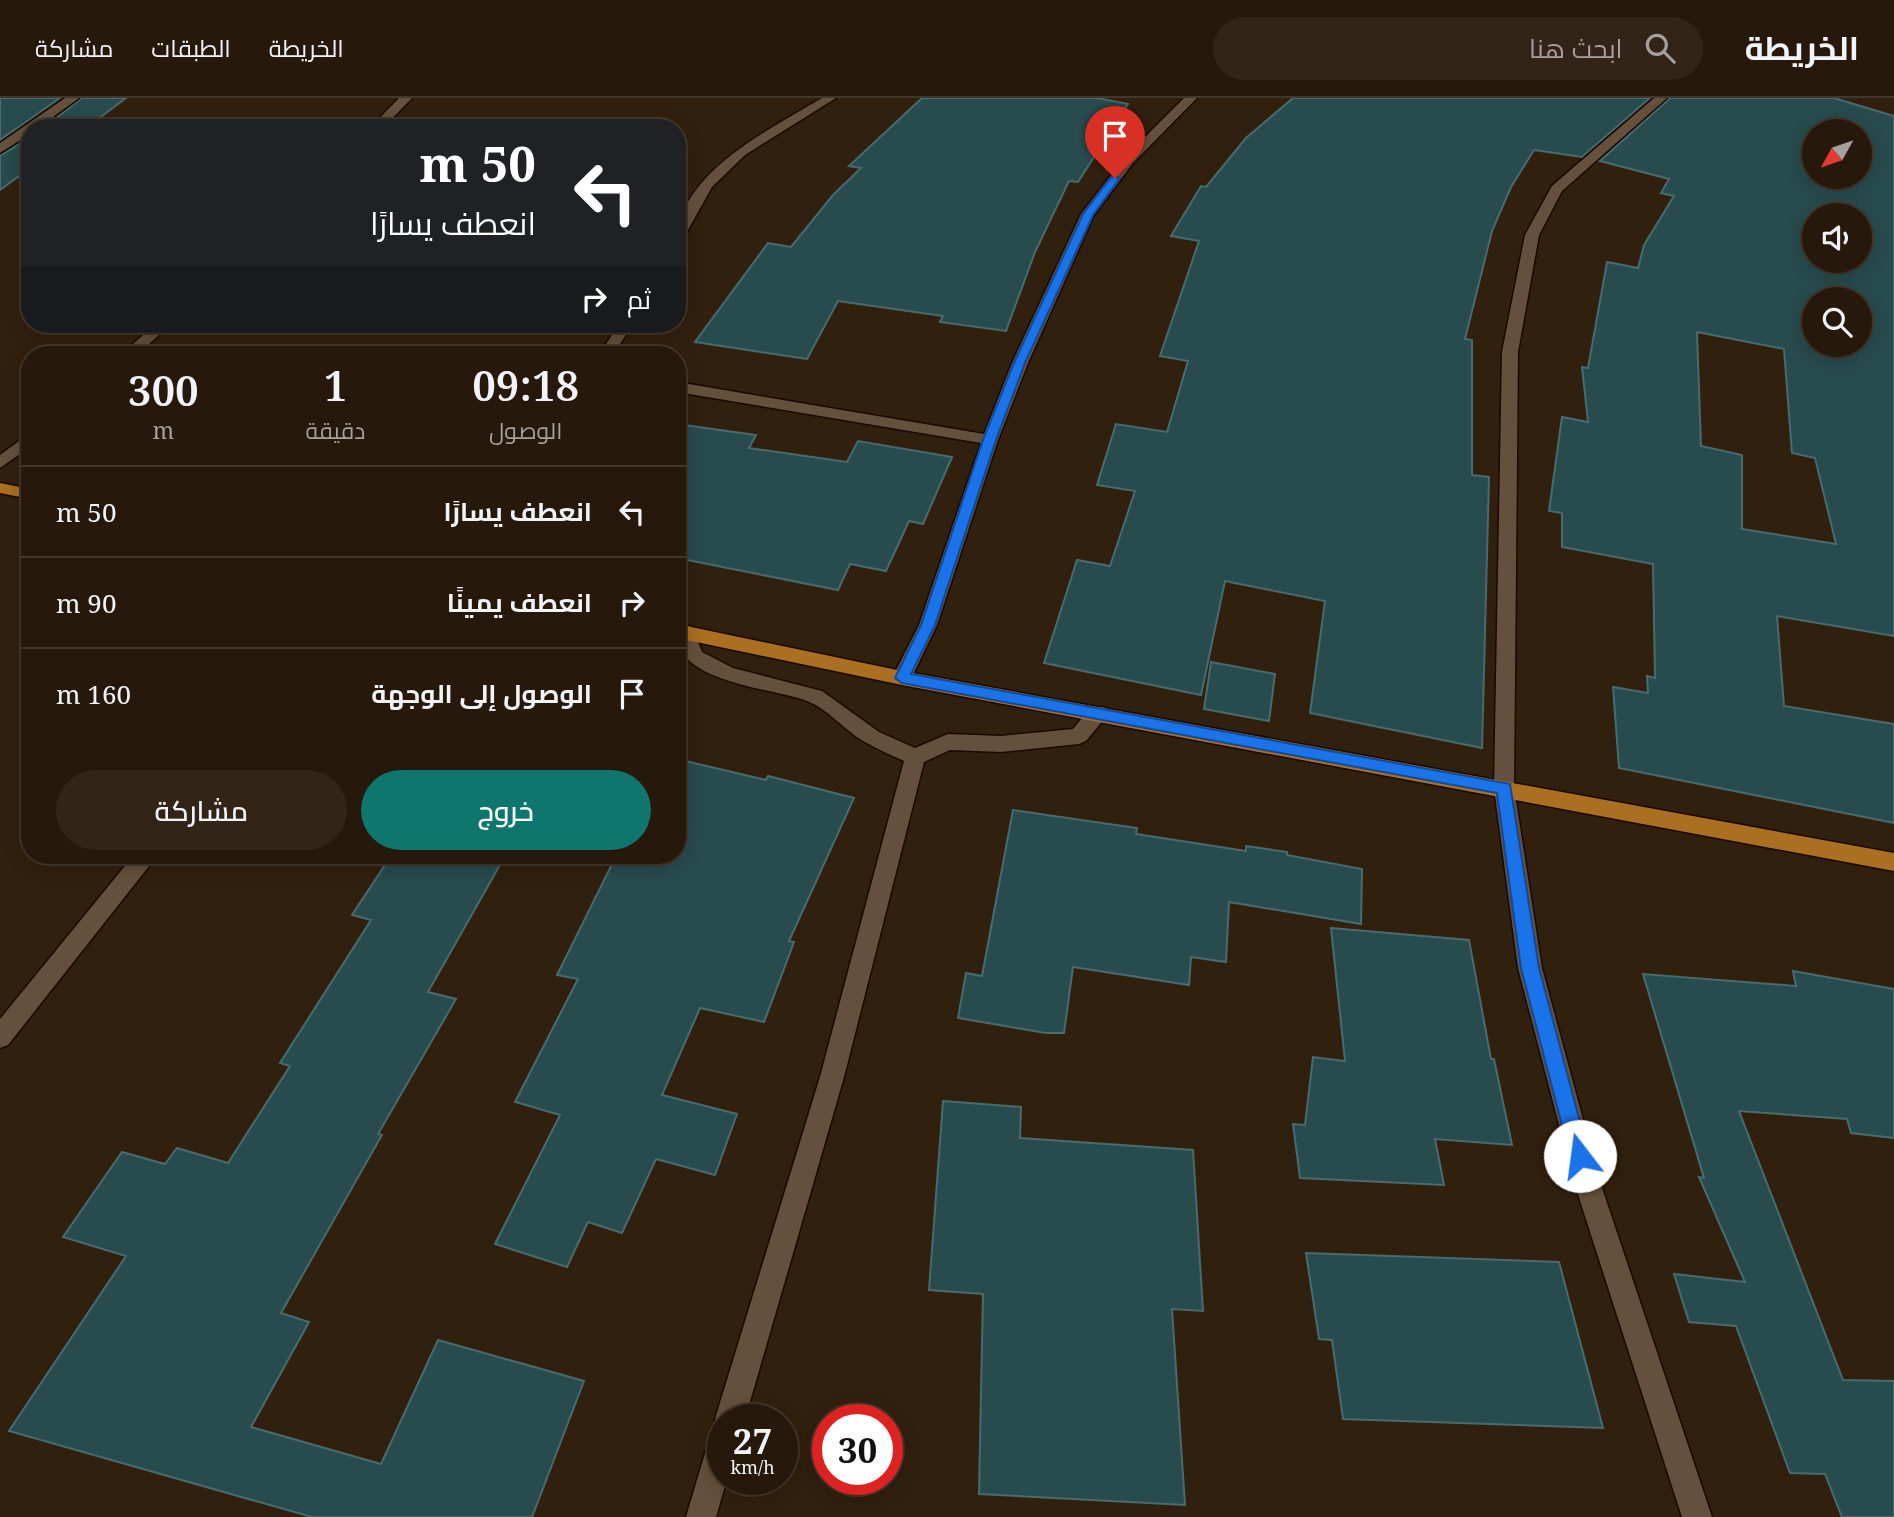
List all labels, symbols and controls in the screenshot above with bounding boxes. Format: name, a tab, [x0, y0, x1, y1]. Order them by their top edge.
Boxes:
search box	[1213, 17, 1703, 80]
text: الخريطة	[1745, 25, 1859, 70]
icon: search	[1641, 29, 1679, 67]
text: ابحث هنا	[1529, 30, 1623, 66]
text: مشاركة	[35, 31, 113, 64]
text: الطبقات	[151, 31, 231, 64]
text: الخريطة	[269, 31, 344, 64]
pin	[1085, 106, 1145, 178]
icon: arrive	[1096, 117, 1134, 155]
north arrow	[1802, 119, 1872, 189]
map controls	[1802, 119, 1872, 357]
text: 50 m	[420, 130, 536, 196]
icon: left	[560, 147, 651, 238]
text: انعطف يسارًا	[370, 201, 536, 244]
button: sound	[1802, 203, 1872, 273]
icon: right	[575, 280, 613, 318]
text: ثم	[627, 281, 651, 317]
button: search	[1802, 287, 1872, 357]
text: 1	[324, 356, 347, 413]
text: 09:18	[472, 356, 579, 413]
text: 300	[128, 361, 199, 418]
text: m	[152, 414, 174, 446]
text: دقيقة	[306, 414, 365, 446]
text: الوصول	[489, 414, 562, 446]
text: انعطف يسارًا	[443, 493, 592, 529]
icon: left	[613, 493, 651, 531]
text: 50 m	[56, 494, 116, 530]
text: انعطف يمينًا	[447, 584, 592, 620]
icon: right	[613, 584, 651, 622]
text: 90 m	[56, 585, 116, 621]
text: الوصول إلى الوجهة	[371, 675, 592, 711]
icon: arrive	[613, 675, 651, 713]
text: 160 m	[56, 676, 131, 712]
button: مشاركة	[56, 770, 347, 850]
button: خروج	[361, 770, 651, 850]
position arrow	[1543, 1119, 1617, 1193]
speed limit sign: 30	[812, 1404, 903, 1495]
text: 27	[733, 1417, 772, 1464]
text: km/h	[730, 1455, 775, 1479]

